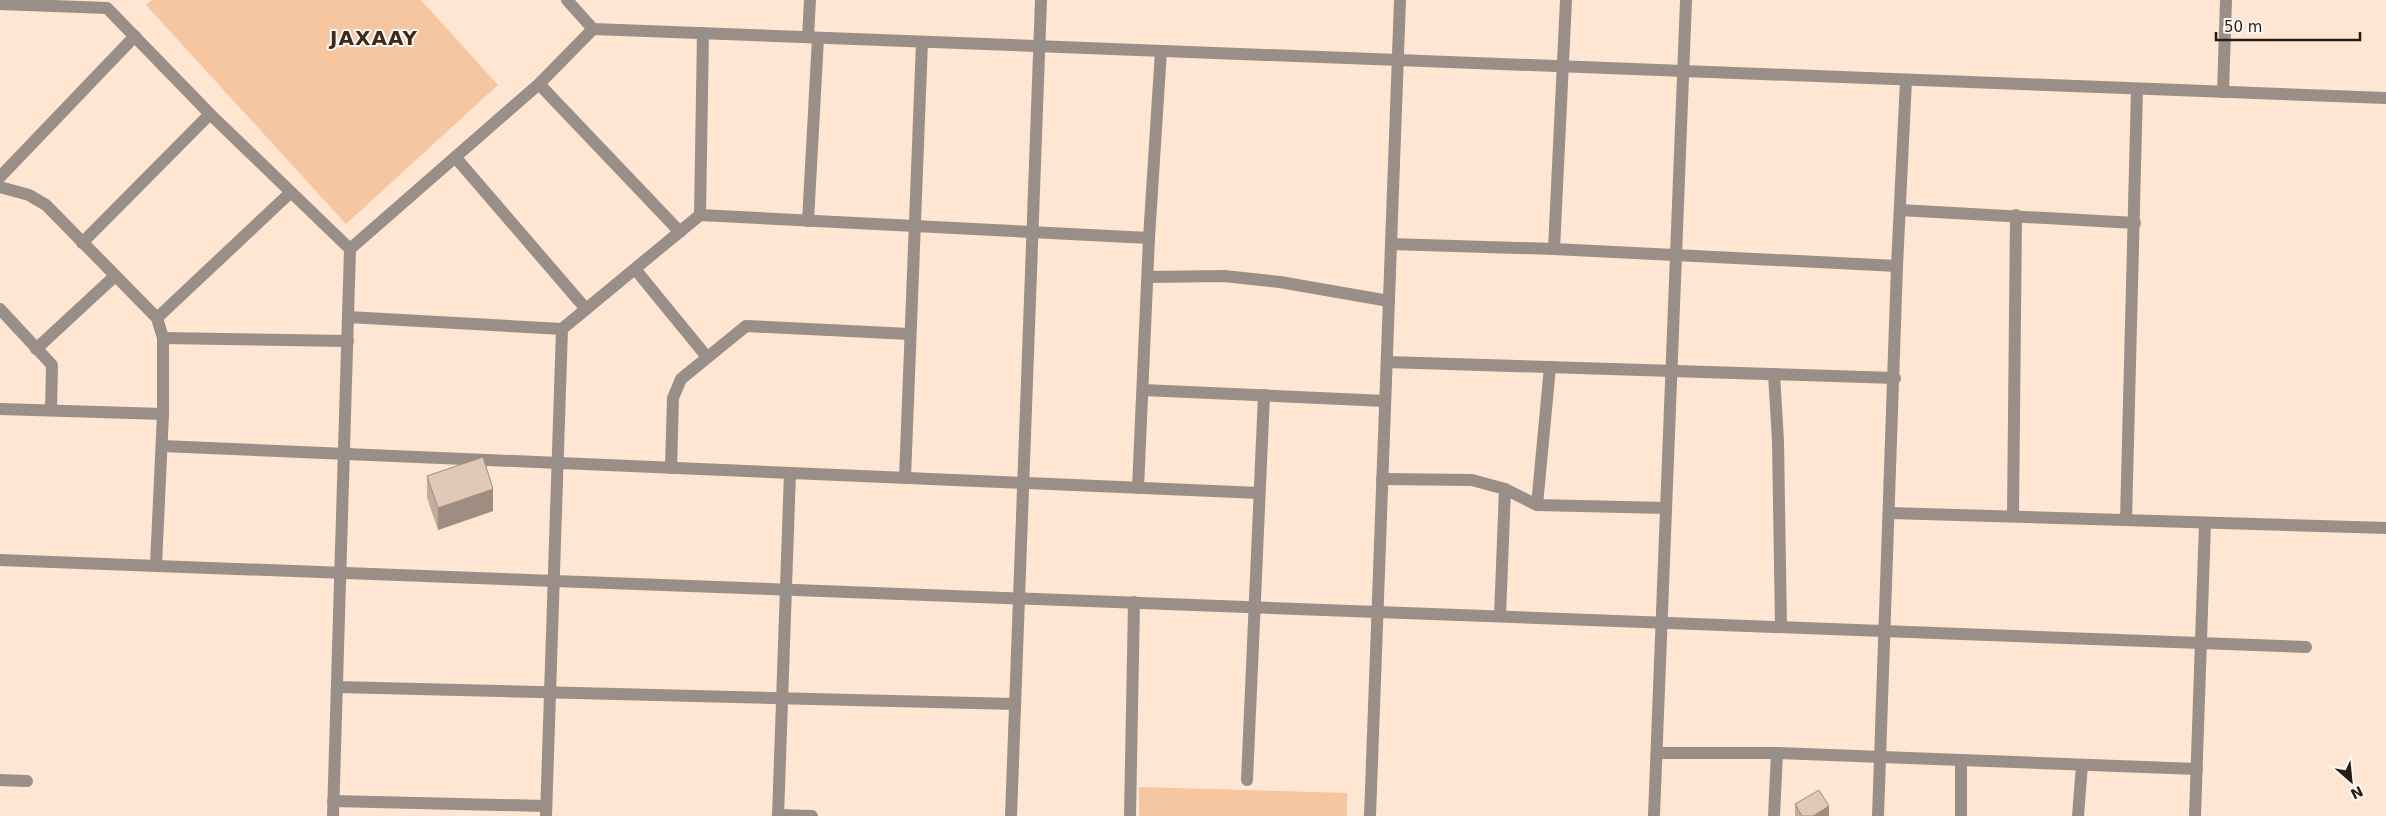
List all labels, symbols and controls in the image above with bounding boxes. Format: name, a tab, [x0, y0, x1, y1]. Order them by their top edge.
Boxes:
scale bar	[2216, 10, 2360, 42]
text: 50 m	[2224, 18, 2262, 36]
district label: JAXAAY	[328, 26, 418, 50]
north arrow	[2326, 756, 2376, 806]
text: N	[2348, 783, 2366, 802]

